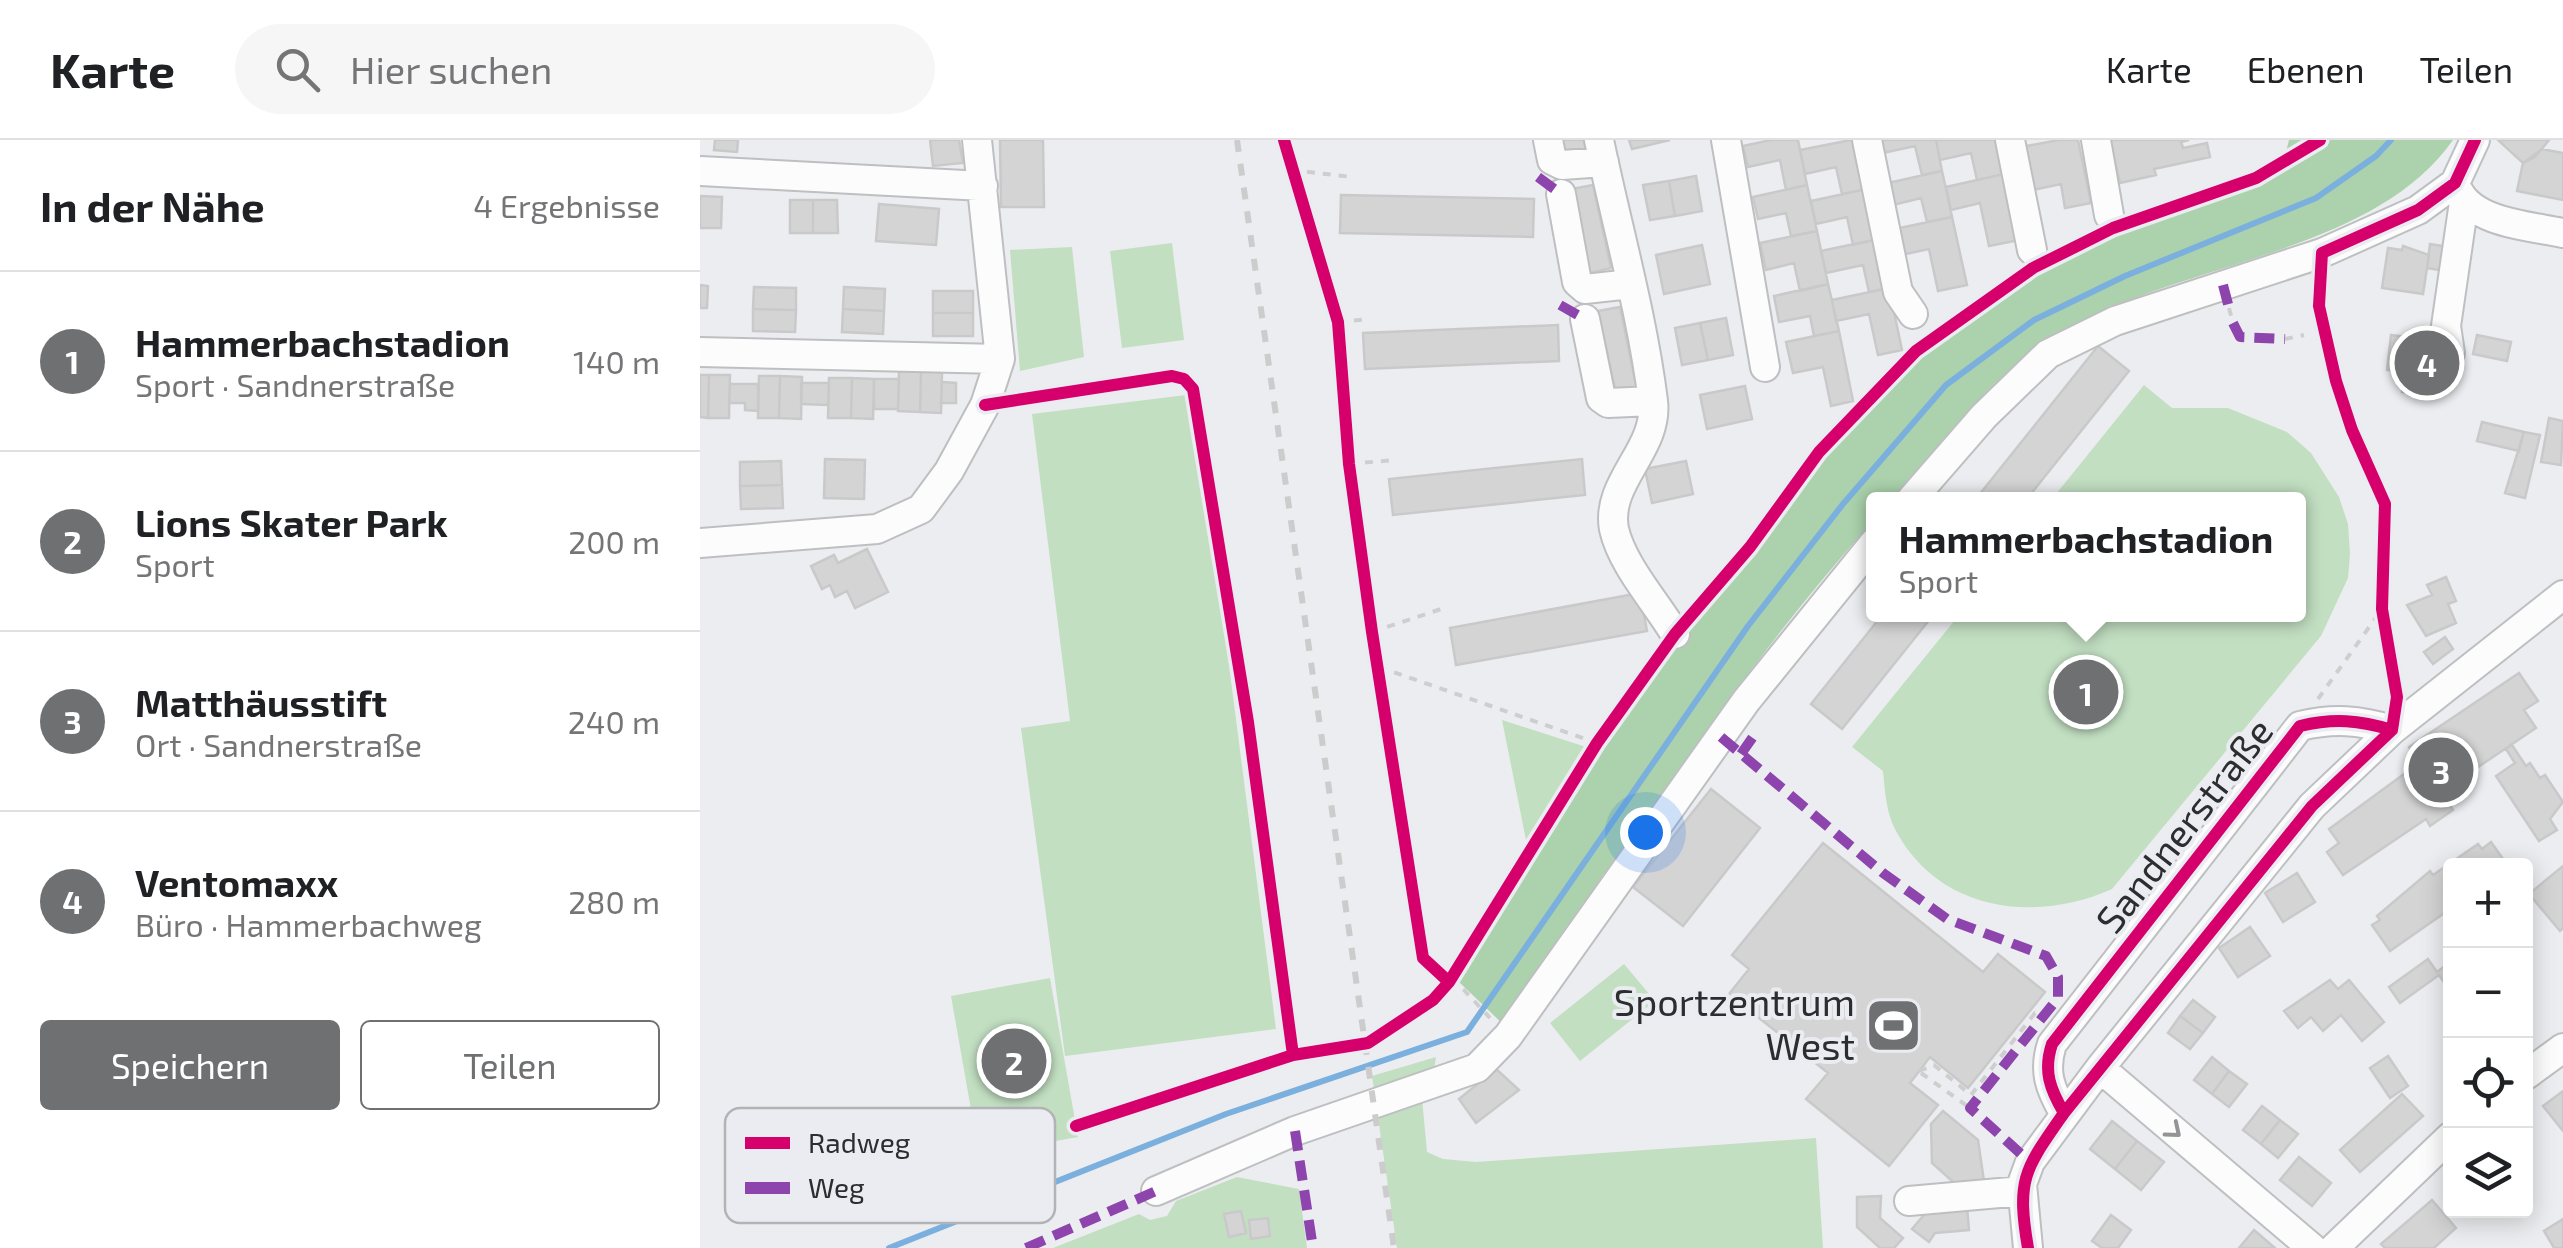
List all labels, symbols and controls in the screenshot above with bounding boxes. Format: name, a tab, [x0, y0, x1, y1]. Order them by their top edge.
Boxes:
search box	[235, 24, 935, 114]
text: Karte	[50, 40, 175, 98]
icon: search	[270, 42, 325, 97]
text: Hier suchen	[350, 46, 552, 92]
text: Karte	[2106, 48, 2192, 90]
text: Ebenen	[2247, 48, 2365, 90]
text: Teilen	[2420, 48, 2513, 90]
text: In der Nähe	[40, 180, 265, 230]
text: 4 Ergebnisse	[473, 186, 660, 224]
text: Hammerbachstadion	[135, 319, 510, 365]
pin: 4	[2394, 326, 2460, 400]
text: 1	[66, 342, 79, 380]
text: 140 m	[573, 342, 660, 380]
text: Sport · Sandnerstraße	[135, 365, 455, 403]
popup	[1866, 492, 2306, 622]
text: Lions Skater Park	[135, 499, 448, 545]
text: Hammerbachstadion	[1899, 515, 2273, 561]
text: 2	[63, 522, 82, 560]
text: 200 m	[568, 522, 660, 560]
text: Sport	[135, 545, 215, 583]
text: Sport	[1899, 561, 1978, 599]
pin: 1	[2054, 654, 2118, 730]
text: Matthäusstift	[135, 679, 387, 725]
text: 3	[63, 702, 82, 740]
text: 240 m	[568, 702, 660, 740]
street label: Sandnerstraße	[2085, 708, 2281, 941]
text: Ort · Sandnerstraße	[135, 725, 422, 763]
pin: 3	[2408, 732, 2474, 808]
your location	[1620, 807, 1671, 858]
map controls	[2443, 858, 2533, 1218]
button: +	[2443, 858, 2533, 948]
text: Ventomaxx	[135, 859, 338, 905]
text: 4	[62, 882, 83, 920]
text: 280 m	[568, 882, 660, 920]
text: Büro · Hammerbachweg	[135, 905, 482, 943]
button: −	[2443, 948, 2533, 1038]
place label: Sportzentrum West	[1614, 978, 1855, 1068]
sports icon: Sportzentrum West	[1864, 995, 1924, 1055]
button: Speichern	[40, 1020, 340, 1110]
button: Teilen	[360, 1020, 660, 1110]
pin: 2	[982, 1024, 1046, 1098]
button: locate	[2443, 1038, 2533, 1128]
legend	[725, 1108, 1055, 1223]
one-way arrow	[2163, 1119, 2181, 1137]
text: Radweg	[808, 1125, 911, 1159]
button: layers	[2443, 1128, 2533, 1218]
text: Weg	[808, 1170, 865, 1204]

